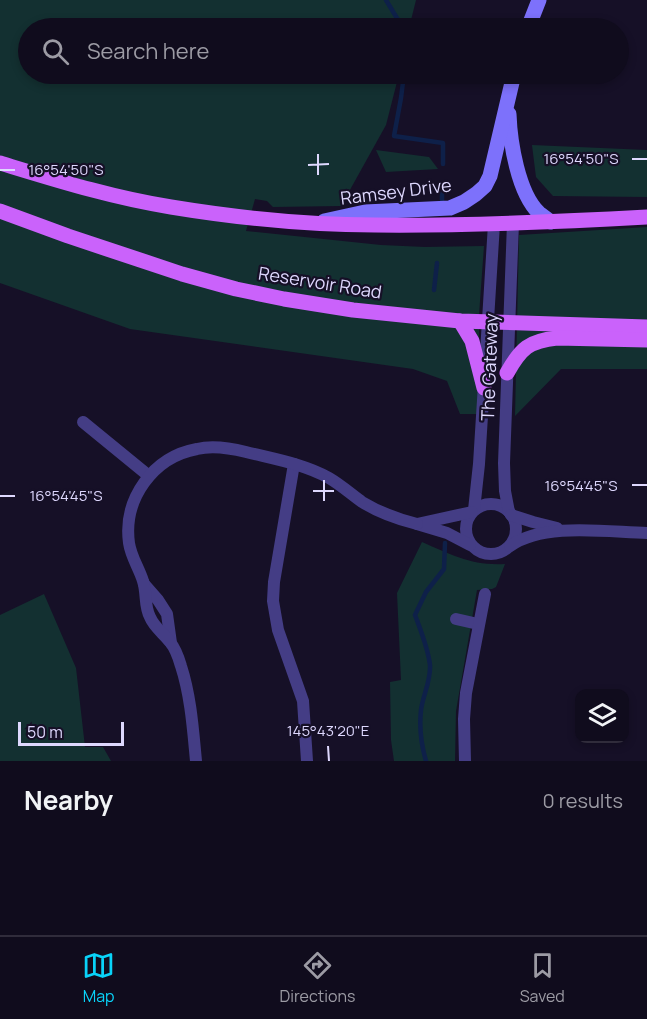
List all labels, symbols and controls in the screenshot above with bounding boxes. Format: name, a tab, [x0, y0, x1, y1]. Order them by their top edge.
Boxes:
search box	[18, 18, 629, 84]
icon: search	[39, 35, 72, 68]
text: Search here	[87, 36, 209, 66]
text: 16°54'50"S	[543, 148, 619, 169]
text: 16°54'50"S	[28, 159, 104, 180]
street label: Ramsey Drive	[339, 172, 453, 210]
street label: Reservoir Road	[257, 260, 384, 304]
street label: The Gateway	[475, 312, 503, 421]
text: 16°54'45"S	[545, 475, 618, 496]
text: 16°54'45"S	[30, 485, 103, 506]
map controls	[575, 689, 629, 743]
button: layers	[575, 689, 629, 743]
scale bar	[18, 719, 124, 746]
text: 145°43'20"E	[287, 720, 369, 741]
text: 50 m	[27, 721, 63, 743]
text: Nearby	[24, 782, 113, 818]
text: 0 results	[543, 787, 623, 814]
tab: Map	[82, 949, 115, 1007]
tab: Directions	[280, 949, 355, 1007]
tab: Saved	[520, 949, 565, 1007]

